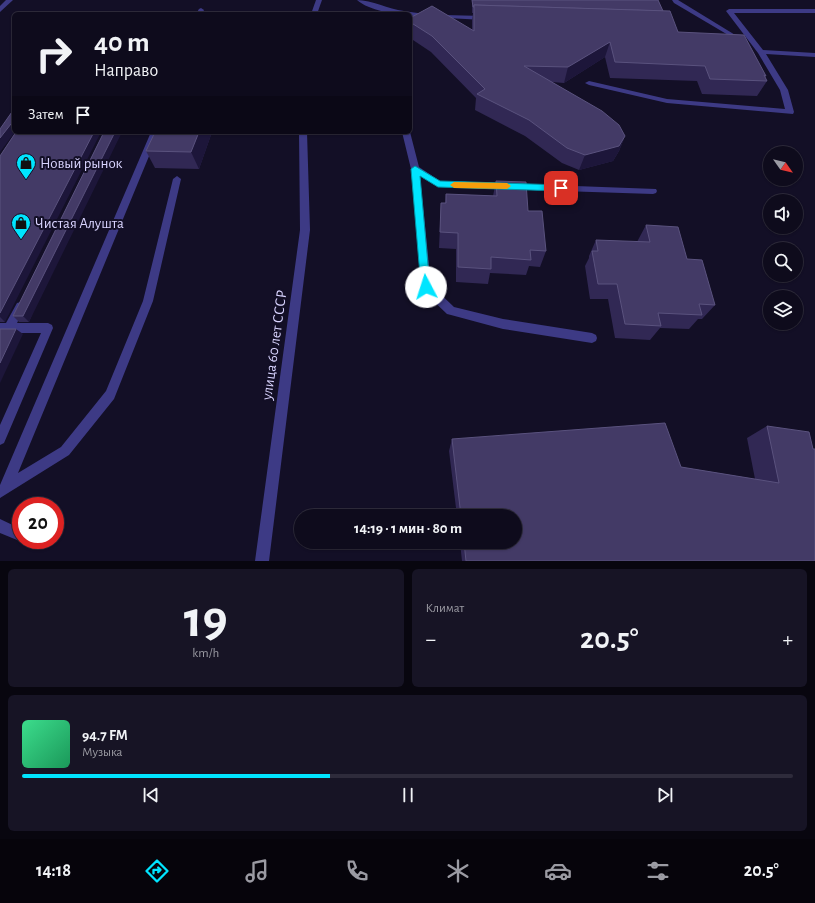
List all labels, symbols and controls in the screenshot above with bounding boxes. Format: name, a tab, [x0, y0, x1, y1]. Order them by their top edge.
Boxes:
icon: right	[28, 28, 80, 80]
text: 40 m	[94, 29, 150, 57]
text: Направо	[94, 62, 158, 80]
icon: arrive	[72, 104, 94, 126]
text: Затем	[28, 107, 64, 122]
north arrow	[763, 146, 803, 186]
map controls	[763, 146, 803, 330]
shop icon: Новый рынок	[15, 152, 37, 180]
place label: Новый рынок	[40, 156, 122, 171]
pin	[544, 171, 578, 205]
icon: arrive	[550, 177, 572, 199]
button: sound	[763, 194, 803, 234]
shop icon: Чистая Алушта	[10, 212, 32, 240]
place label: Чистая Алушта	[35, 216, 124, 231]
button: search	[763, 242, 803, 282]
position arrow	[405, 266, 447, 308]
street label: улица 60 лет СССР	[259, 289, 290, 402]
button: layers	[763, 290, 803, 330]
speed limit sign: 20	[12, 497, 64, 549]
text: 14:19 · 1 мин · 80 m	[354, 521, 462, 536]
text: 19	[184, 594, 228, 646]
text: Климат	[426, 602, 464, 615]
text: 20.5°	[580, 624, 638, 654]
text: −	[426, 628, 436, 650]
text: +	[782, 628, 793, 650]
text: km/h	[192, 647, 219, 660]
text: 94.7 FM	[82, 728, 128, 743]
text: Музыка	[82, 746, 123, 759]
icon: previous	[140, 784, 162, 806]
icon: pause	[397, 784, 419, 806]
icon: next	[654, 784, 676, 806]
icon: directions	[143, 857, 171, 885]
icon: music	[243, 857, 271, 885]
icon: phone	[343, 857, 371, 885]
icon: climate	[444, 857, 472, 885]
icon: car	[544, 857, 572, 885]
icon: filters	[644, 857, 672, 885]
text: 14:18	[36, 862, 71, 880]
text: 20.5°	[744, 862, 779, 880]

